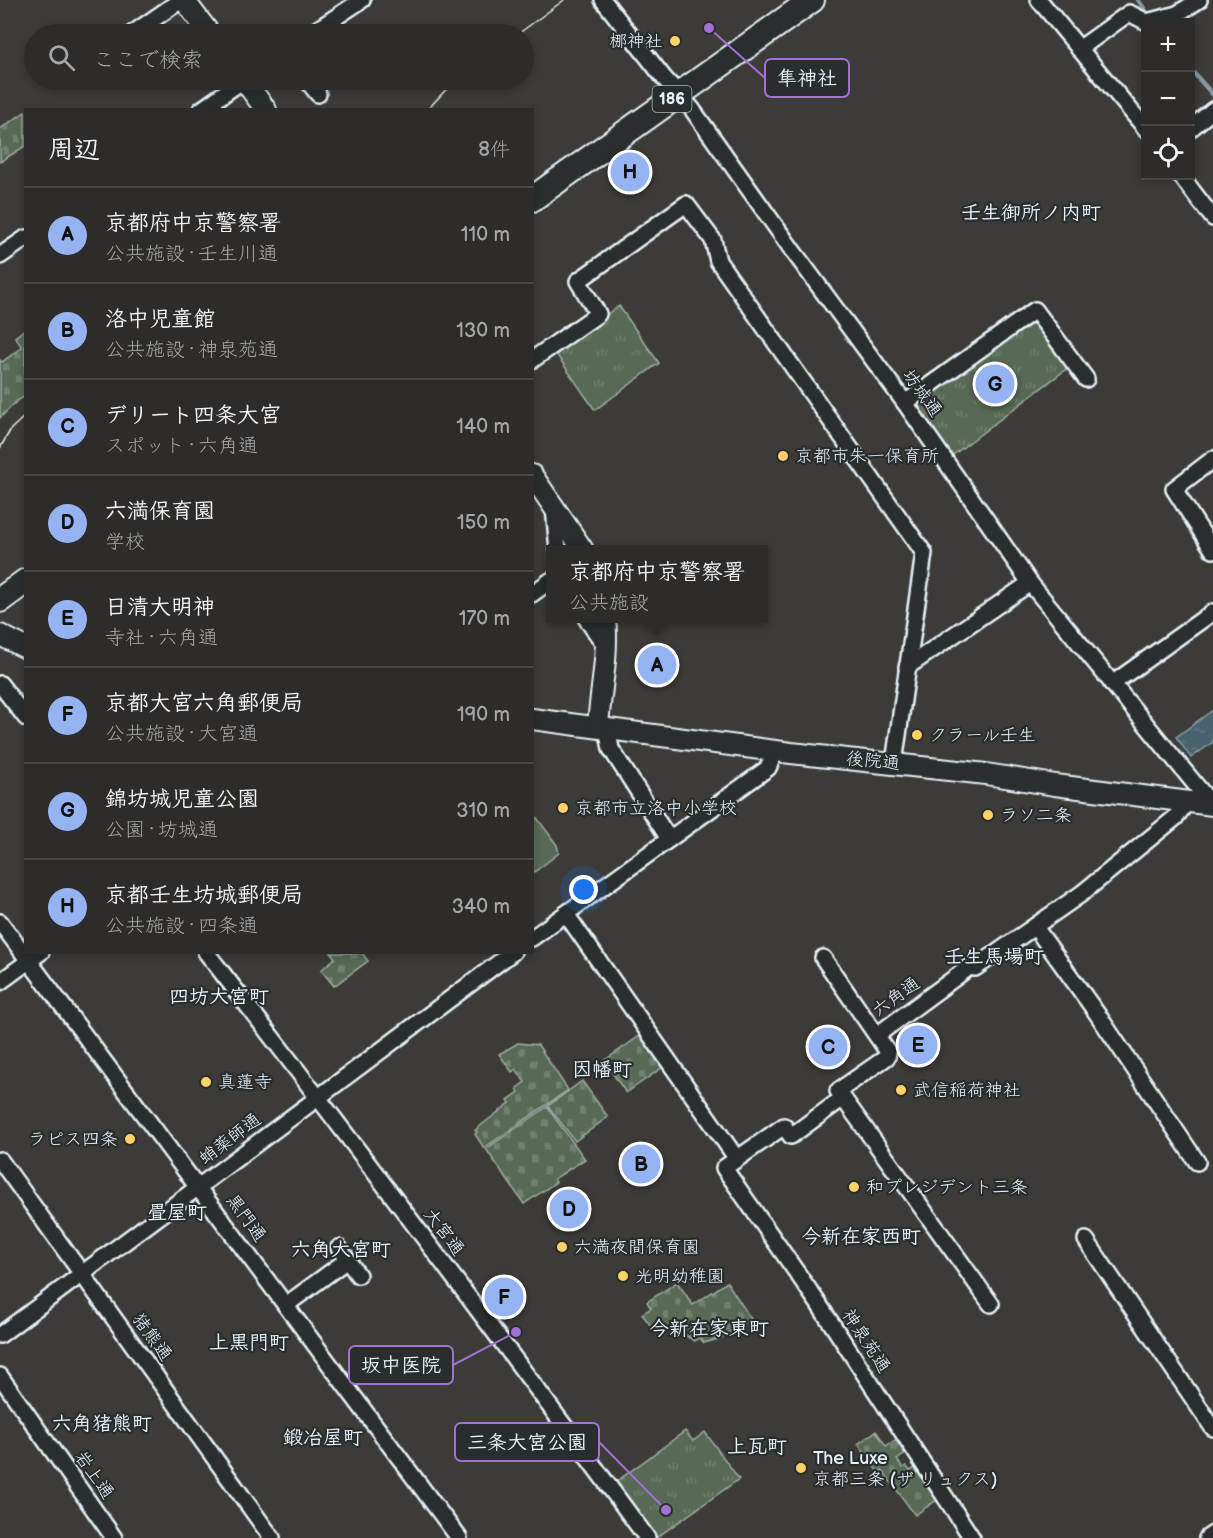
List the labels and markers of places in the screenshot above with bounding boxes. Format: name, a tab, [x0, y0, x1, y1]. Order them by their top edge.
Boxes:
place label: 梛神社	[609, 31, 663, 52]
marker: 梛神社	[668, 34, 682, 48]
callout: 隼神社	[765, 59, 849, 97]
pin: H	[610, 150, 650, 195]
pin: G	[976, 362, 1014, 406]
place label: 京都市朱一保育所	[795, 446, 939, 467]
marker: 京都市朱一保育所	[776, 449, 790, 463]
pin: A	[638, 642, 676, 688]
place label: クラール壬生	[929, 725, 1036, 746]
marker: クラール壬生	[910, 728, 924, 742]
place label: 京都市立洛中小学校	[575, 798, 737, 819]
marker: 京都市立洛中小学校	[556, 801, 570, 815]
place label: ラソ二条	[1000, 805, 1072, 826]
marker: ラソ二条	[981, 808, 995, 822]
pin: E	[898, 1022, 938, 1068]
pin: C	[808, 1024, 848, 1070]
place label: 真蓮寺	[218, 1072, 272, 1093]
marker: 真蓮寺	[199, 1075, 213, 1089]
place label: 武信稲荷神社	[913, 1080, 1021, 1101]
marker: 武信稲荷神社	[894, 1083, 908, 1097]
place label: ラピス四条	[28, 1129, 118, 1150]
marker: ラピス四条	[123, 1132, 137, 1146]
pin: B	[622, 1142, 660, 1186]
place label: 和プレジデント三条	[866, 1177, 1028, 1198]
marker: 和プレジデント三条	[847, 1180, 861, 1194]
pin: D	[550, 1186, 588, 1232]
place label: 六満夜間保育園	[574, 1237, 700, 1258]
marker: 六満夜間保育園	[555, 1240, 569, 1254]
place label: 光明幼稚園	[635, 1266, 725, 1287]
marker: 光明幼稚園	[616, 1269, 630, 1283]
pin: F	[484, 1274, 524, 1320]
callout: 坂中医院	[349, 1346, 453, 1384]
callout: 三条大宮公園	[455, 1423, 599, 1461]
place label: The Luxe 京都三条 (ザ リュクス)	[813, 1448, 998, 1490]
marker: The Luxe 京都三条 (ザ リュクス)	[794, 1461, 808, 1475]

